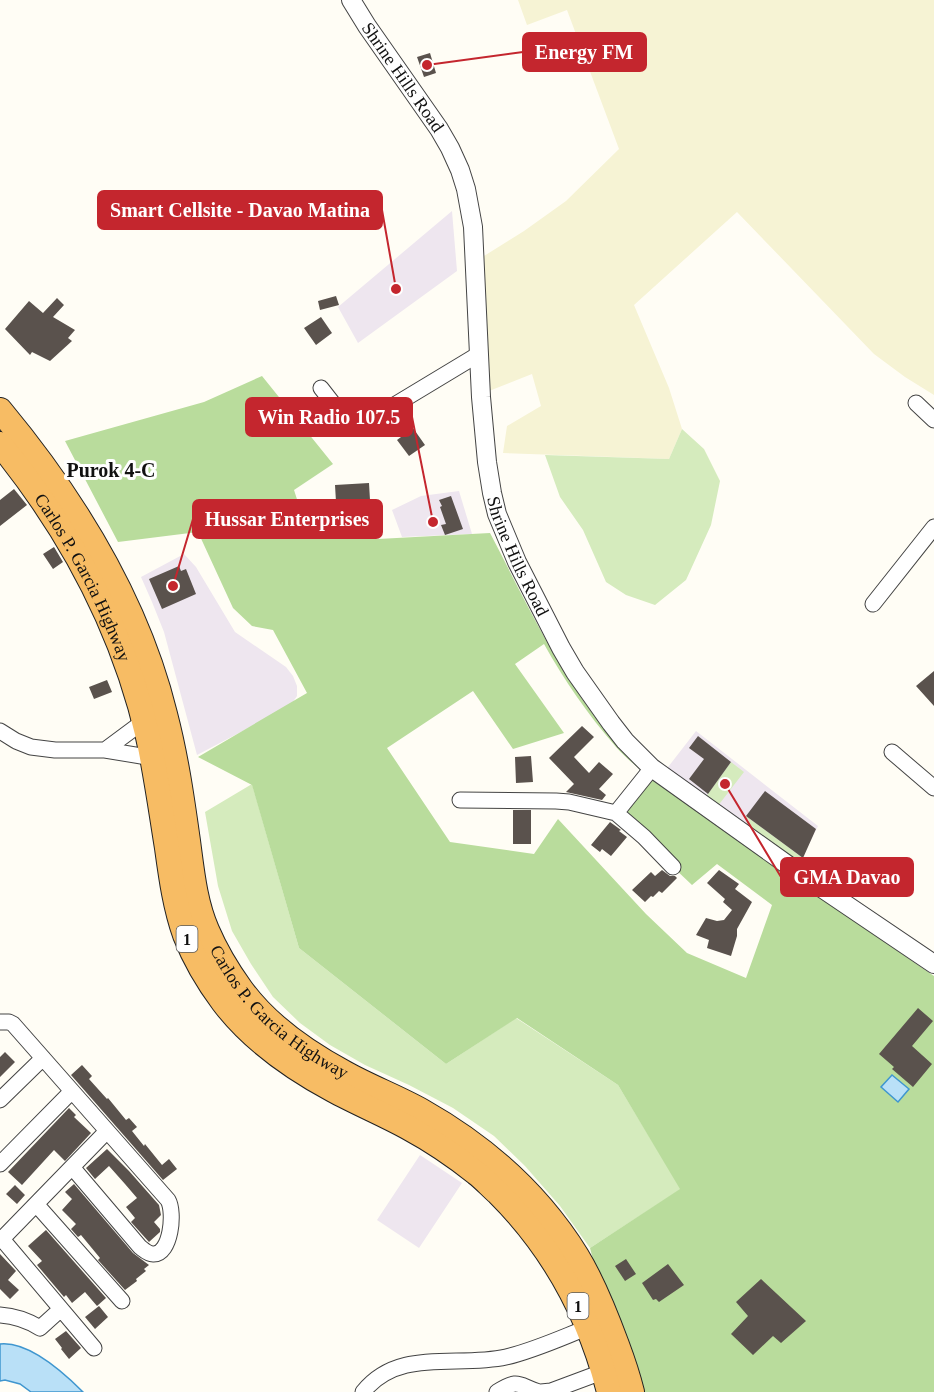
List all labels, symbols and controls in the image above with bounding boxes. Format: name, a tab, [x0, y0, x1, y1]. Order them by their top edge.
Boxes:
street label: Shrine Hills Road	[358, 19, 448, 136]
callout: Energy FM	[523, 33, 646, 71]
text: Energy FM	[535, 41, 633, 64]
callout: Smart Cellsite - Davao Matina	[98, 191, 382, 229]
text: Smart Cellsite - Davao Matina	[110, 199, 370, 221]
callout: Win Radio 107.5	[246, 398, 412, 436]
text: Win Radio 107.5	[258, 406, 400, 428]
district label: Purok 4-C	[66, 459, 156, 481]
street label: Carlos P. Garcia Highway	[31, 490, 135, 664]
street label: Shrine Hills Road	[483, 494, 553, 619]
callout: Hussar Enterprises	[193, 500, 382, 538]
text: Hussar Enterprises	[205, 508, 370, 531]
callout: GMA Davao	[781, 858, 913, 896]
text: GMA Davao	[793, 866, 901, 888]
road number: 1	[176, 926, 198, 952]
street label: Carlos P. Garcia Highway	[206, 942, 352, 1083]
road number: 1	[568, 1293, 588, 1319]

